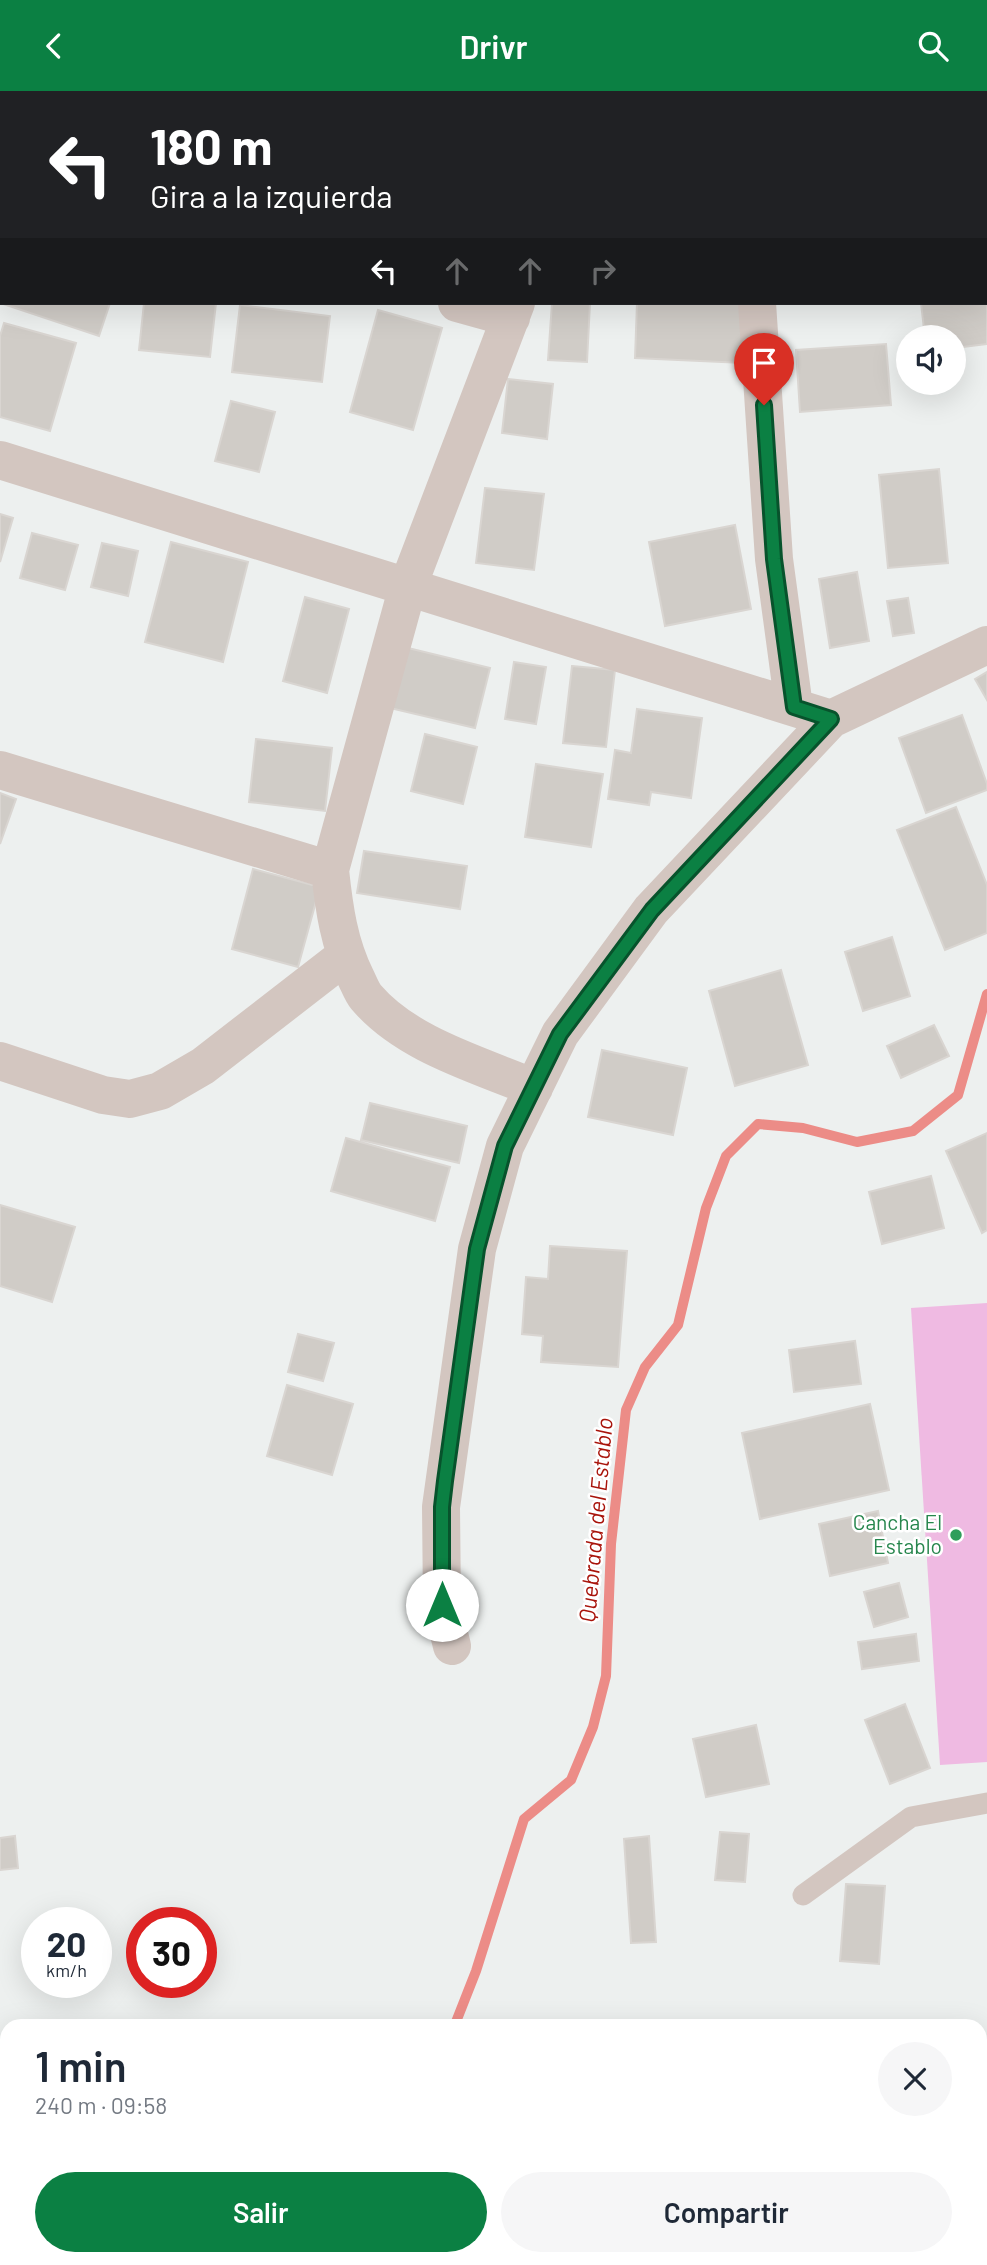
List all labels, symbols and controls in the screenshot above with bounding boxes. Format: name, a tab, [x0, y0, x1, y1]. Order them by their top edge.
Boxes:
icon: back	[35, 27, 73, 65]
text: Drivr	[459, 27, 528, 65]
icon: search	[914, 27, 952, 65]
text: 180 m	[150, 116, 273, 175]
icon: left	[35, 119, 126, 210]
text: Gira a la izquierda	[150, 176, 393, 214]
icon: left	[365, 252, 403, 290]
icon: ahead	[438, 252, 476, 290]
icon: ahead	[511, 252, 549, 290]
icon: right	[584, 252, 622, 290]
map controls	[896, 325, 966, 395]
button: sound	[896, 325, 966, 395]
pin	[734, 333, 794, 405]
icon: arrive	[745, 344, 783, 382]
water label: Quebrada del Establo	[572, 1416, 618, 1623]
place label: Cancha El Establo	[853, 1509, 942, 1558]
marker: Cancha El Establo	[948, 1527, 964, 1543]
position arrow	[405, 1568, 479, 1642]
speed limit sign: 30	[126, 1907, 217, 1998]
text: 20	[47, 1922, 86, 1964]
text: km/h	[46, 1959, 87, 1981]
text: 1 min	[35, 2040, 127, 2090]
button: close	[878, 2042, 952, 2116]
text: 240 m · 09:58	[35, 2091, 167, 2119]
button: Salir	[35, 2172, 487, 2252]
button: Compartir	[501, 2172, 952, 2252]

